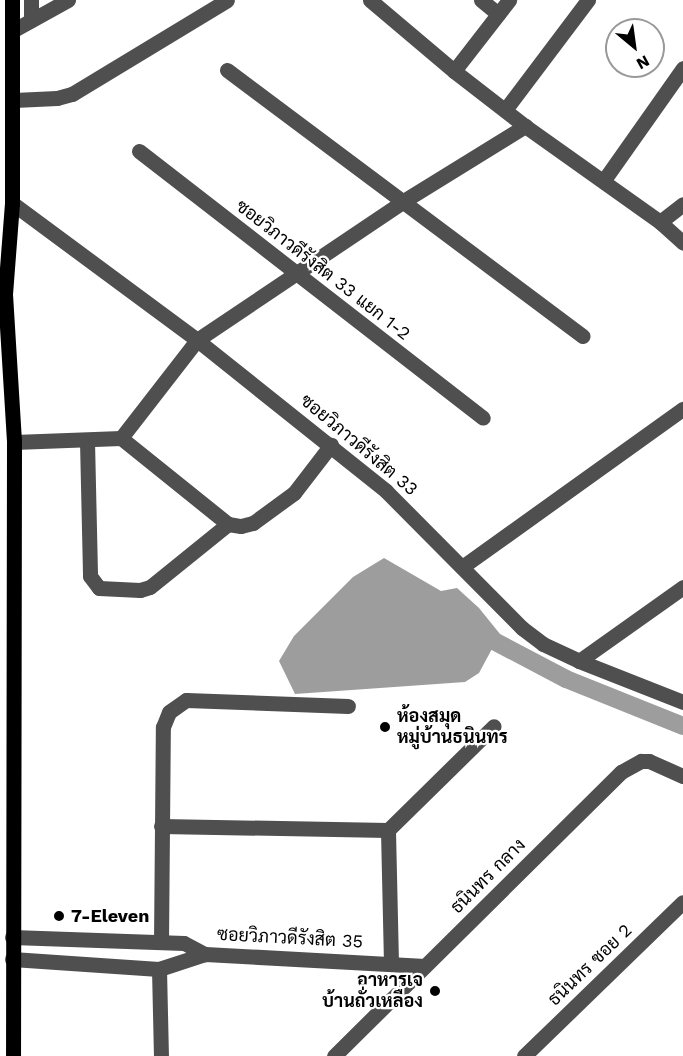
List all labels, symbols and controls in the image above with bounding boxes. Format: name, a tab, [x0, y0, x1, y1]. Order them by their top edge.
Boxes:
north arrow	[605, 18, 665, 78]
text: N	[633, 51, 653, 74]
street label: ซอยวิภาวดีรังสิต 33 แยก 1-2	[231, 195, 415, 345]
street label: ซอยวิภาวดีรังสิต 33	[296, 390, 422, 500]
place label: ห้องสมุด หมู่บ้านธนินทร	[397, 706, 508, 748]
marker: ห้องสมุด หมู่บ้านธนินทร	[378, 720, 392, 734]
street label: ธนินทร กลาง	[446, 834, 530, 918]
place label: 7-Eleven	[71, 905, 149, 927]
marker: 7-Eleven	[52, 909, 66, 923]
street label: ธนินทร ซอย 2	[544, 920, 636, 1010]
street label: ซอยวิภาวดีรังสิต 35	[216, 923, 364, 953]
place label: อาหารเจ บ้านถั่วเหลือง	[322, 970, 423, 1012]
marker: อาหารเจ บ้านถั่วเหลือง	[428, 984, 442, 998]

